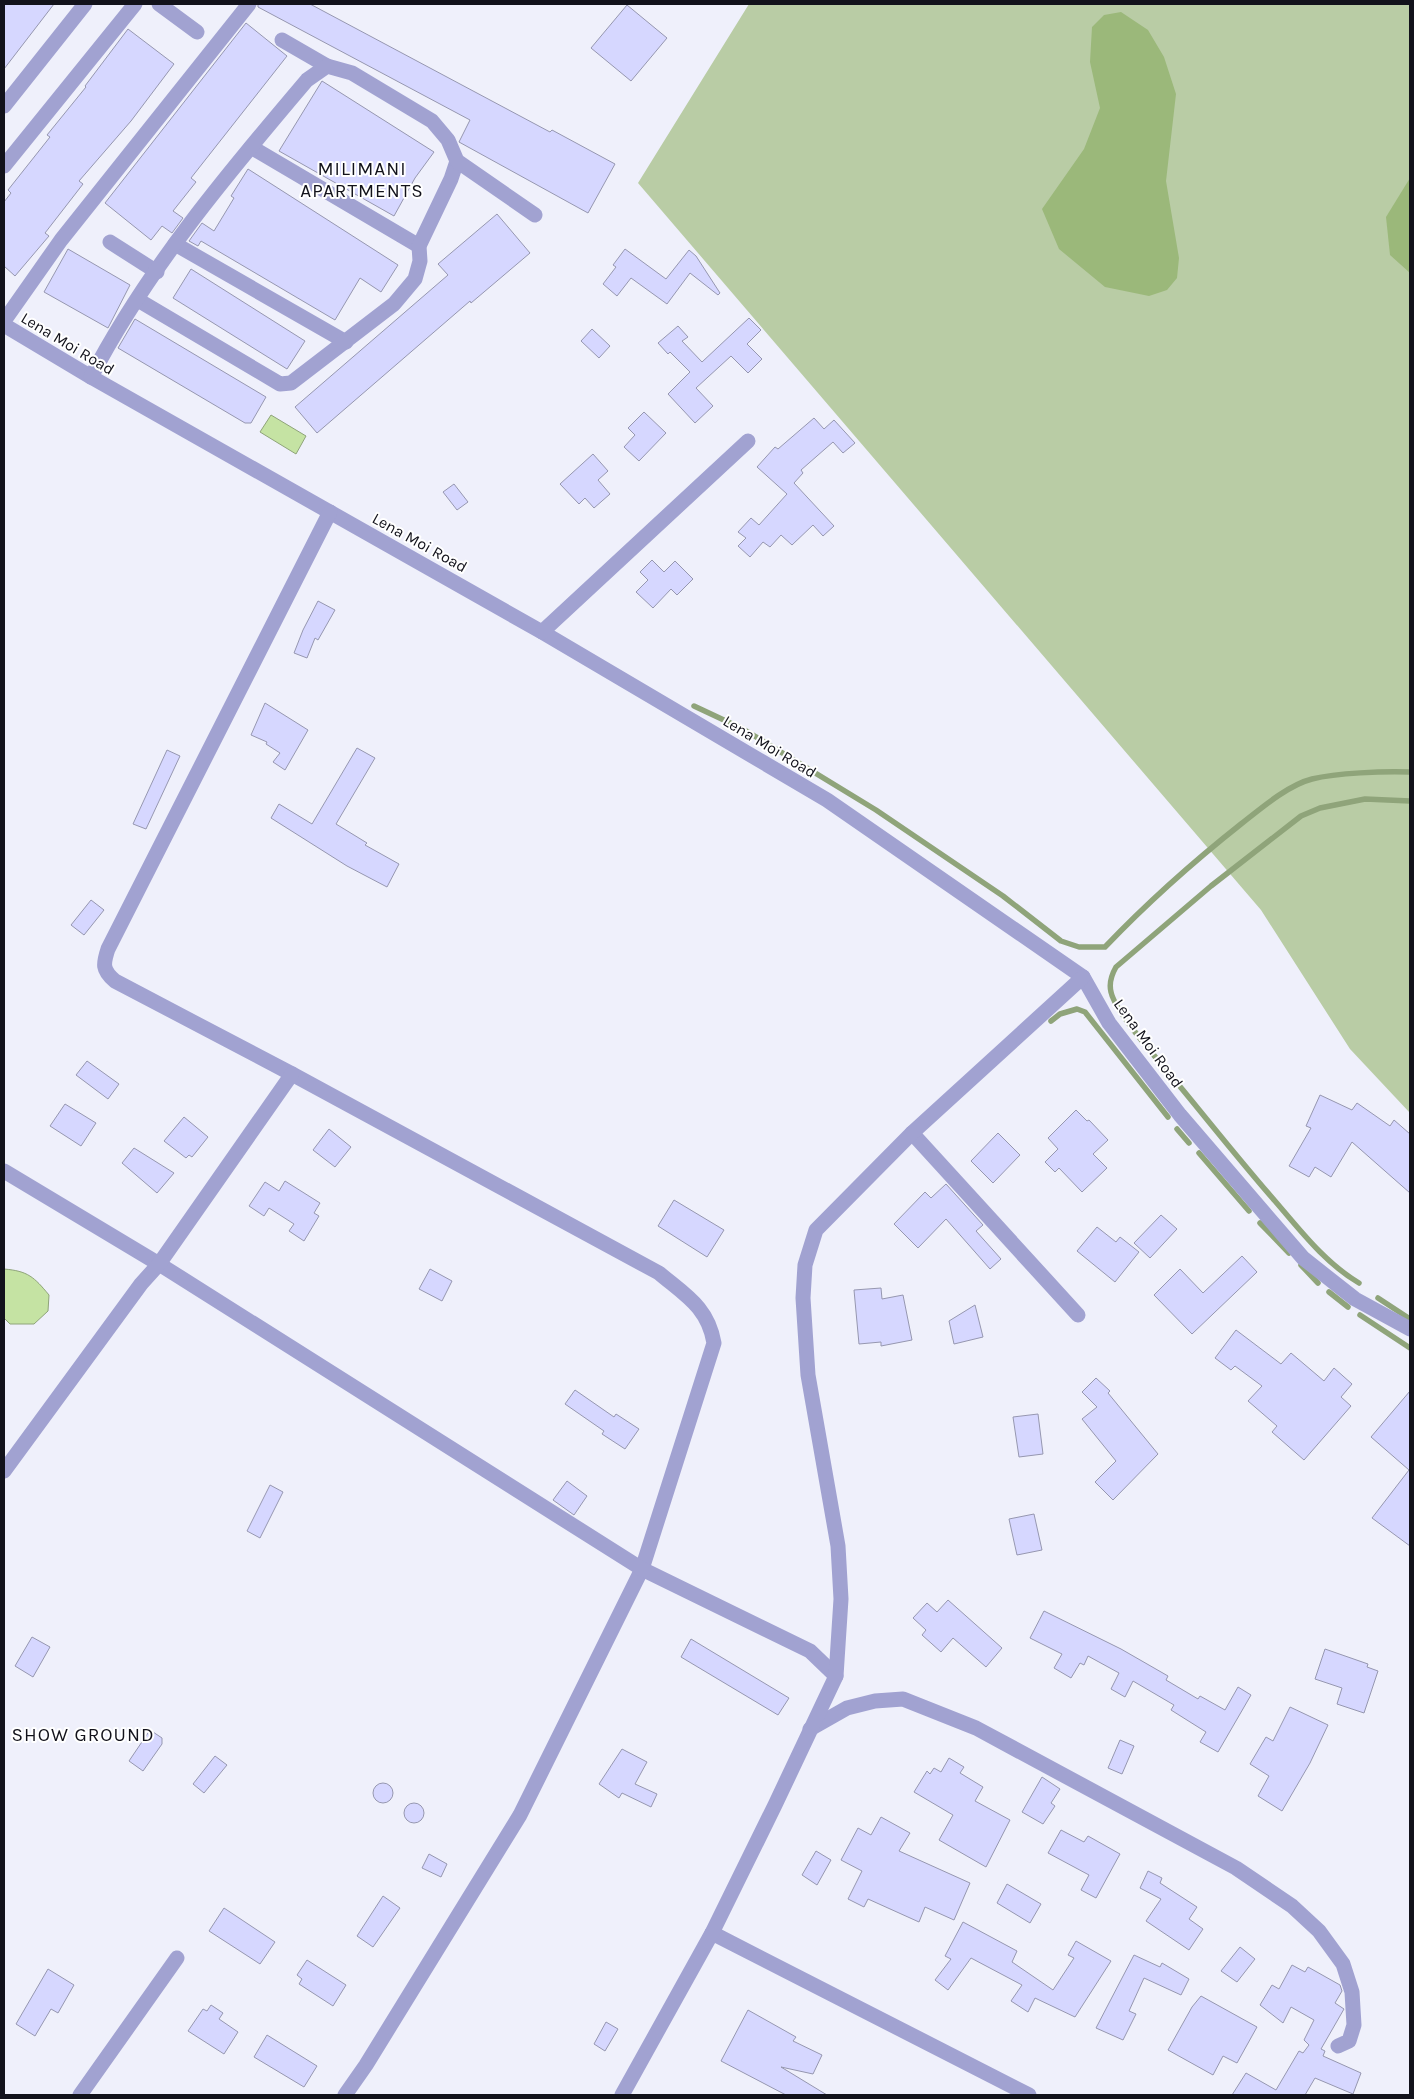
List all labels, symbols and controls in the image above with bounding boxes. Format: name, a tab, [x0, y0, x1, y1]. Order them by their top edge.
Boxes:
district label: MILIMANI APARTMENTS	[300, 158, 424, 202]
street label: Lena Moi Road	[18, 308, 118, 379]
street label: Lena Moi Road	[369, 509, 471, 576]
street label: Lena Moi Road	[720, 711, 820, 782]
street label: Lena Moi Road	[1110, 995, 1187, 1092]
district label: SHOW GROUND	[11, 1724, 155, 1746]

